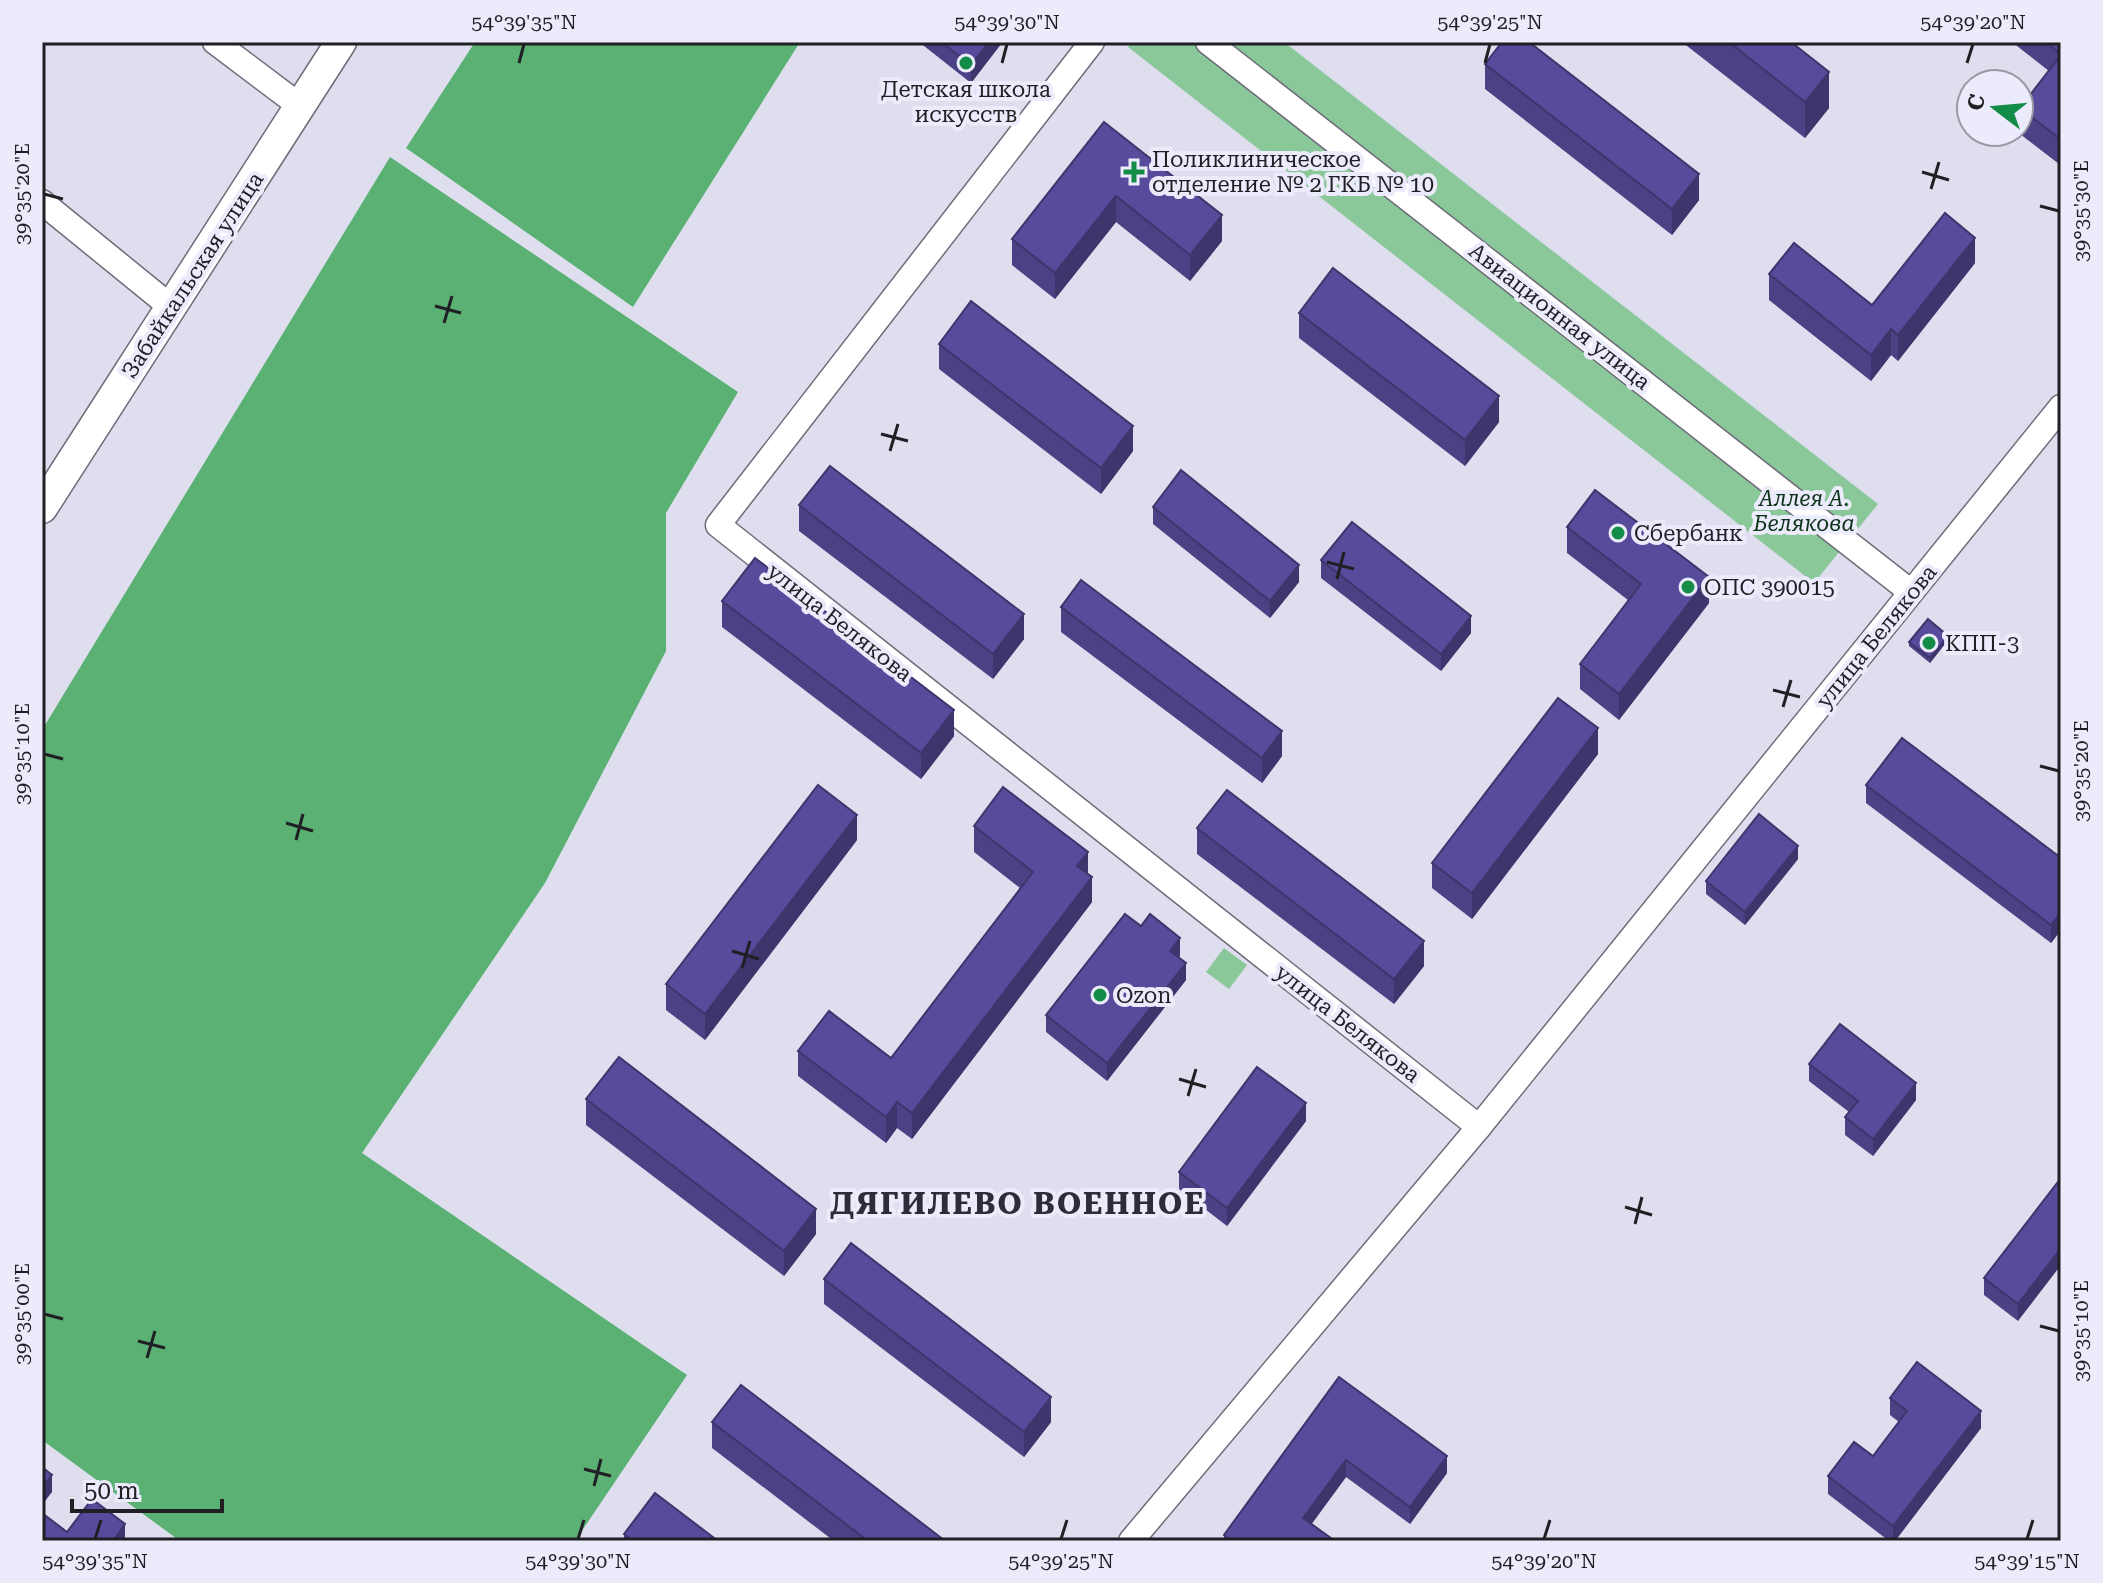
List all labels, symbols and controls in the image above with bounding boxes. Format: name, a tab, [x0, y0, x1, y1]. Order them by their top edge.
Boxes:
text: 54°39'35"N	[471, 10, 577, 34]
text: 54°39'30"N	[954, 10, 1060, 34]
text: 54°39'25"N	[1437, 10, 1543, 34]
text: 54°39'20"N	[1920, 10, 2026, 34]
marker: Детская школа искусств	[957, 54, 975, 72]
north arrow	[1955, 68, 2035, 148]
place label: Детская школа искусств	[881, 77, 1051, 127]
text: С	[1962, 92, 1990, 113]
text: 39°35'20"E	[10, 143, 34, 245]
place label: Поликлиническое отделение № 2 ГКБ № 10	[1152, 147, 1434, 197]
text: 39°35'30"E	[2069, 160, 2093, 262]
marker: Поликлиническое отделение № 2 ГКБ № 10	[1123, 161, 1145, 183]
street label: Забайкальская улица	[116, 168, 268, 383]
street label: Авиационная улица	[1464, 238, 1655, 395]
park label: Аллея А. Белякова	[1752, 486, 1855, 536]
place label: Сбербанк	[1634, 521, 1743, 546]
marker: Сбербанк	[1609, 524, 1627, 542]
street label: улица Белякова	[762, 558, 917, 687]
street label: улица Белякова	[1811, 560, 1942, 713]
place label: ОПС 390015	[1704, 575, 1835, 600]
marker: ОПС 390015	[1679, 578, 1697, 596]
place label: КПП-3	[1945, 631, 2019, 656]
marker: КПП-3	[1920, 634, 1938, 652]
text: 39°35'10"E	[10, 703, 34, 805]
text: 39°35'20"E	[2069, 720, 2093, 822]
street label: улица Белякова	[1270, 959, 1425, 1088]
place label: Ozon	[1116, 983, 1172, 1008]
marker: Ozon	[1091, 986, 1109, 1004]
district label: ДЯГИЛЕВО ВОЕННОЕ	[830, 1186, 1206, 1221]
text: 39°35'00"E	[10, 1263, 34, 1365]
text: 39°35'10"E	[2069, 1280, 2093, 1382]
scale bar	[72, 1463, 222, 1513]
text: 50 m	[84, 1477, 139, 1505]
text: 54°39'35"N	[42, 1549, 148, 1573]
text: 54°39'30"N	[525, 1549, 631, 1573]
text: 54°39'25"N	[1008, 1549, 1114, 1573]
text: 54°39'20"N	[1491, 1549, 1597, 1573]
text: 54°39'15"N	[1974, 1549, 2080, 1573]

